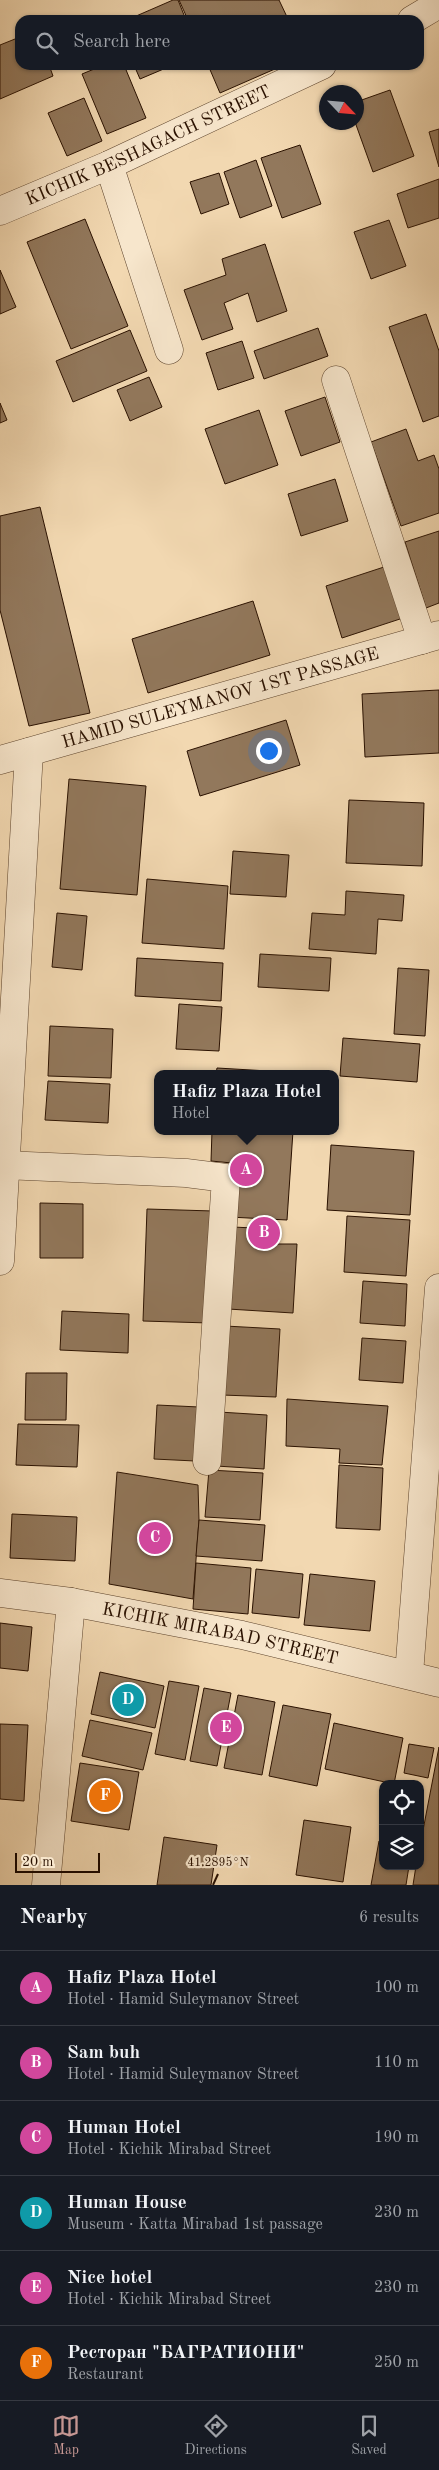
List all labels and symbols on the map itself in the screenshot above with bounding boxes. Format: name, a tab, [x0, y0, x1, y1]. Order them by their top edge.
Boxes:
street label: KICHIK BESHAGACH STREET	[23, 82, 274, 209]
north arrow	[319, 85, 364, 130]
street label: HAMID SULEYMANOV 1ST PASSAGE	[60, 645, 381, 752]
your location	[256, 738, 282, 764]
pin: A	[230, 1151, 262, 1189]
pin: B	[248, 1214, 280, 1252]
pin: C	[139, 1519, 171, 1557]
street label: KICHIK MIRABAD STREET	[101, 1600, 340, 1668]
pin: D	[112, 1681, 144, 1719]
pin: E	[210, 1709, 242, 1747]
pin: F	[89, 1777, 121, 1815]
scale bar	[15, 1850, 100, 1873]
text: 41.2895°N	[187, 1856, 249, 1869]

